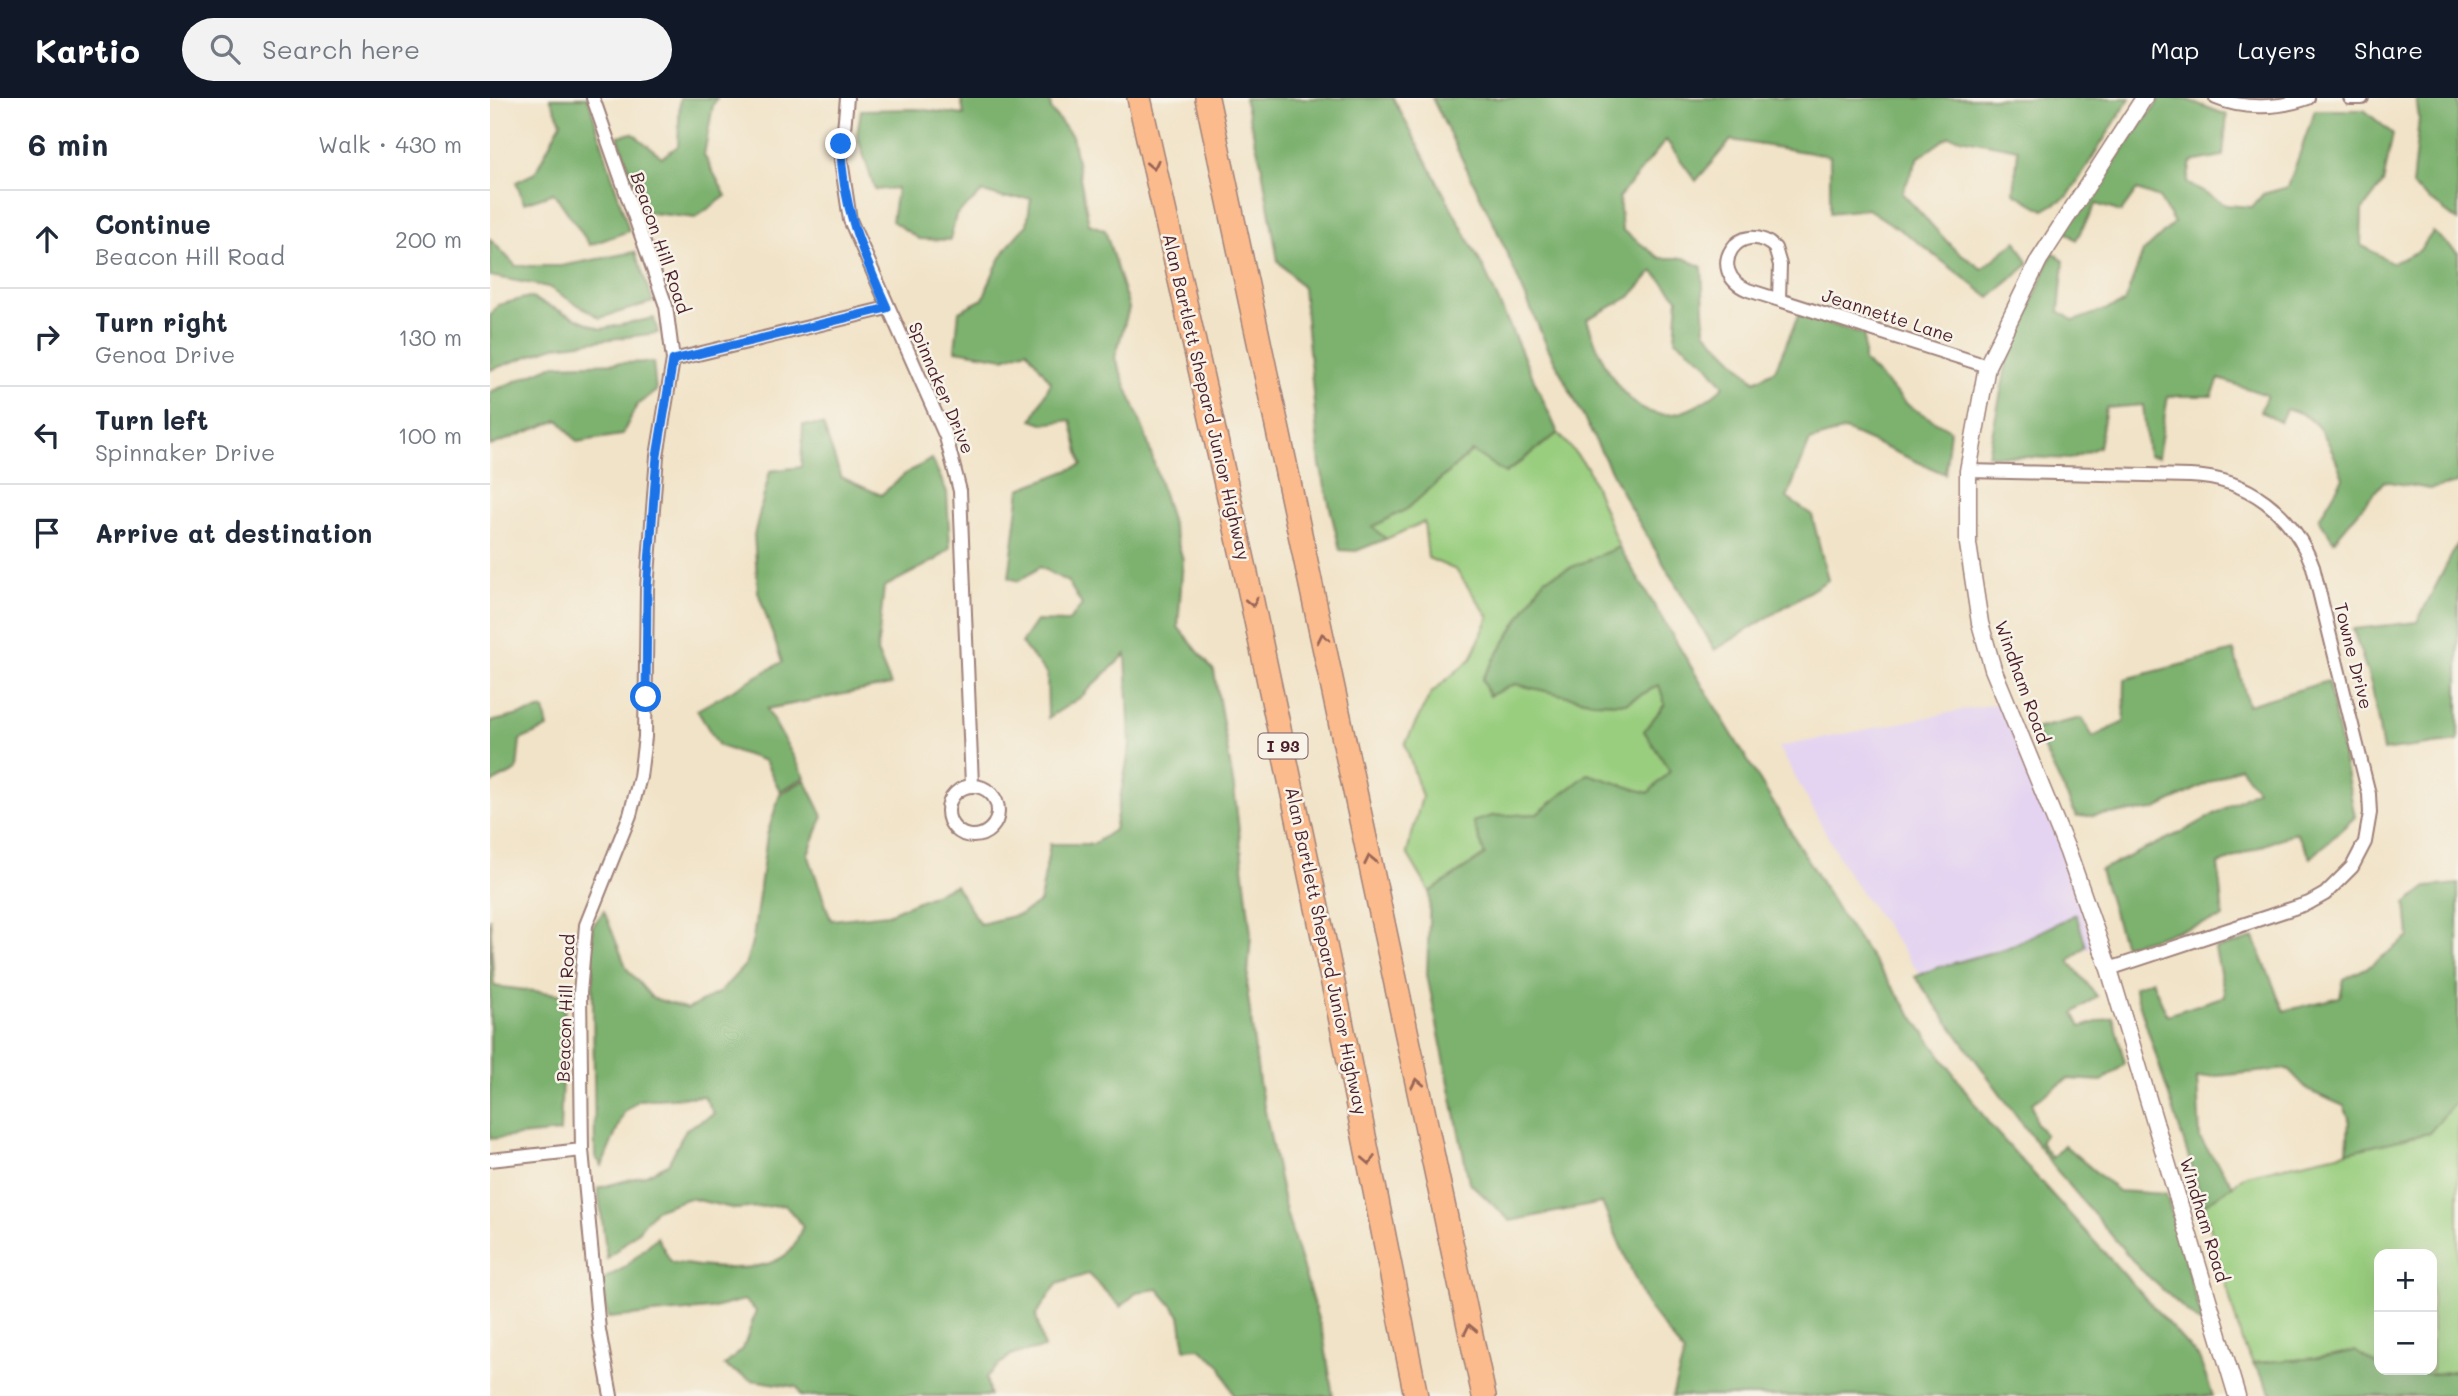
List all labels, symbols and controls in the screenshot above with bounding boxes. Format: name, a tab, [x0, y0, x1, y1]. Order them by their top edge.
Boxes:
search box	[182, 18, 672, 81]
text: Kartio	[35, 28, 140, 71]
icon: search	[206, 30, 244, 68]
text: Search here	[262, 32, 420, 66]
text: Map	[2151, 34, 2199, 65]
text: Layers	[2237, 34, 2316, 65]
text: Share	[2354, 34, 2423, 65]
text: 6 min	[28, 124, 108, 164]
route end	[825, 128, 856, 159]
text: Walk · 430 m	[318, 129, 462, 159]
one-way arrow	[1145, 159, 1160, 171]
street label: Beacon Hill Road	[625, 169, 696, 317]
text: Continue	[95, 207, 211, 241]
icon: ahead	[28, 220, 66, 258]
text: 200 m	[395, 224, 462, 254]
street label: Alan Bartlett Shepard Junior Highway	[1158, 231, 1256, 563]
text: Beacon Hill Road	[95, 241, 285, 271]
street label: Jeannette Lane	[1819, 282, 1958, 348]
text: Turn right	[95, 305, 228, 339]
icon: right	[28, 318, 66, 356]
street label: Spinnaker Drive	[903, 318, 981, 457]
text: 130 m	[398, 322, 462, 352]
text: Genoa Drive	[95, 339, 235, 369]
text: Turn left	[95, 403, 208, 437]
icon: left	[28, 416, 66, 454]
text: 100 m	[398, 420, 462, 450]
text: Spinnaker Drive	[95, 437, 275, 467]
icon: arrive	[28, 514, 66, 552]
text: Arrive at destination	[95, 516, 372, 550]
one-way arrow	[1243, 596, 1258, 608]
street label: Towne Drive	[2329, 600, 2379, 712]
street label: Windham Road	[1990, 617, 2056, 746]
one-way arrow	[1316, 632, 1331, 644]
route start	[630, 681, 661, 712]
road number: I 93	[1258, 734, 1308, 758]
street label: Alan Bartlett Shepard Junior Highway	[1280, 785, 1374, 1117]
one-way arrow	[1364, 854, 1379, 866]
street label: Beacon Hill Road	[550, 933, 580, 1083]
one-way arrow	[1411, 1077, 1426, 1089]
one-way arrow	[1361, 1154, 1376, 1166]
street label: Windham Road	[2175, 1155, 2235, 1285]
map controls	[2374, 1249, 2437, 1375]
button: +	[2374, 1249, 2437, 1312]
button: −	[2374, 1312, 2437, 1375]
one-way arrow	[1464, 1323, 1478, 1335]

